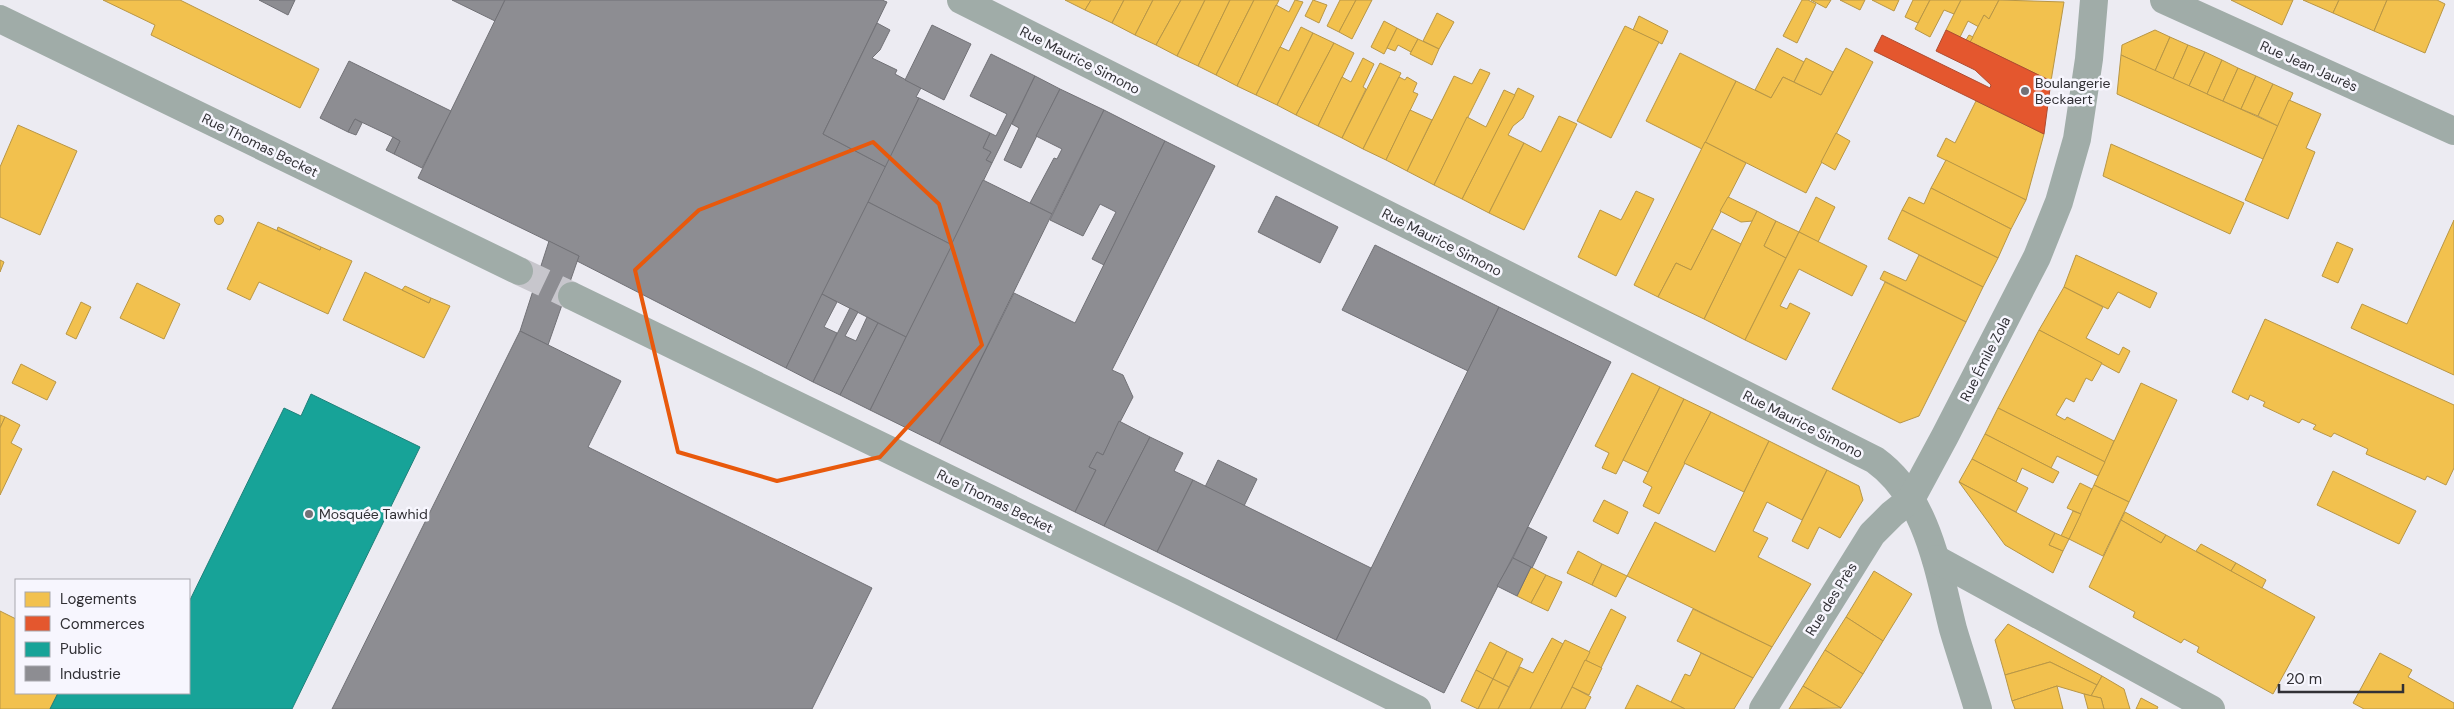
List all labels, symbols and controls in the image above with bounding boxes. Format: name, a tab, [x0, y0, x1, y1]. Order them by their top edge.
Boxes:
street label: Rue Maurice Simono	[1017, 22, 1143, 98]
street label: Rue Jean Jaurès	[2257, 36, 2361, 96]
place label: Boulangerie Beckaert	[2035, 74, 2111, 108]
marker: Boulangerie Beckaert	[2019, 85, 2031, 97]
street label: Rue Thomas Becket	[199, 109, 321, 181]
street label: Rue Maurice Simono	[1379, 204, 1505, 280]
street label: Rue Émile Zola	[1956, 313, 2014, 405]
street label: Rue Maurice Simono	[1740, 386, 1866, 462]
street label: Rue Thomas Becket	[934, 465, 1056, 537]
place label: Mosquée Tawhid	[319, 505, 428, 523]
marker: Mosquée Tawhid	[303, 508, 315, 520]
street label: Rue des Près	[1801, 559, 1861, 639]
legend	[15, 579, 190, 694]
text: Logements	[60, 589, 137, 609]
text: Commerces	[60, 614, 145, 634]
text: Public	[60, 639, 102, 659]
scale bar	[2279, 662, 2403, 694]
text: Industrie	[60, 664, 121, 684]
text: 20 m	[2286, 669, 2322, 689]

